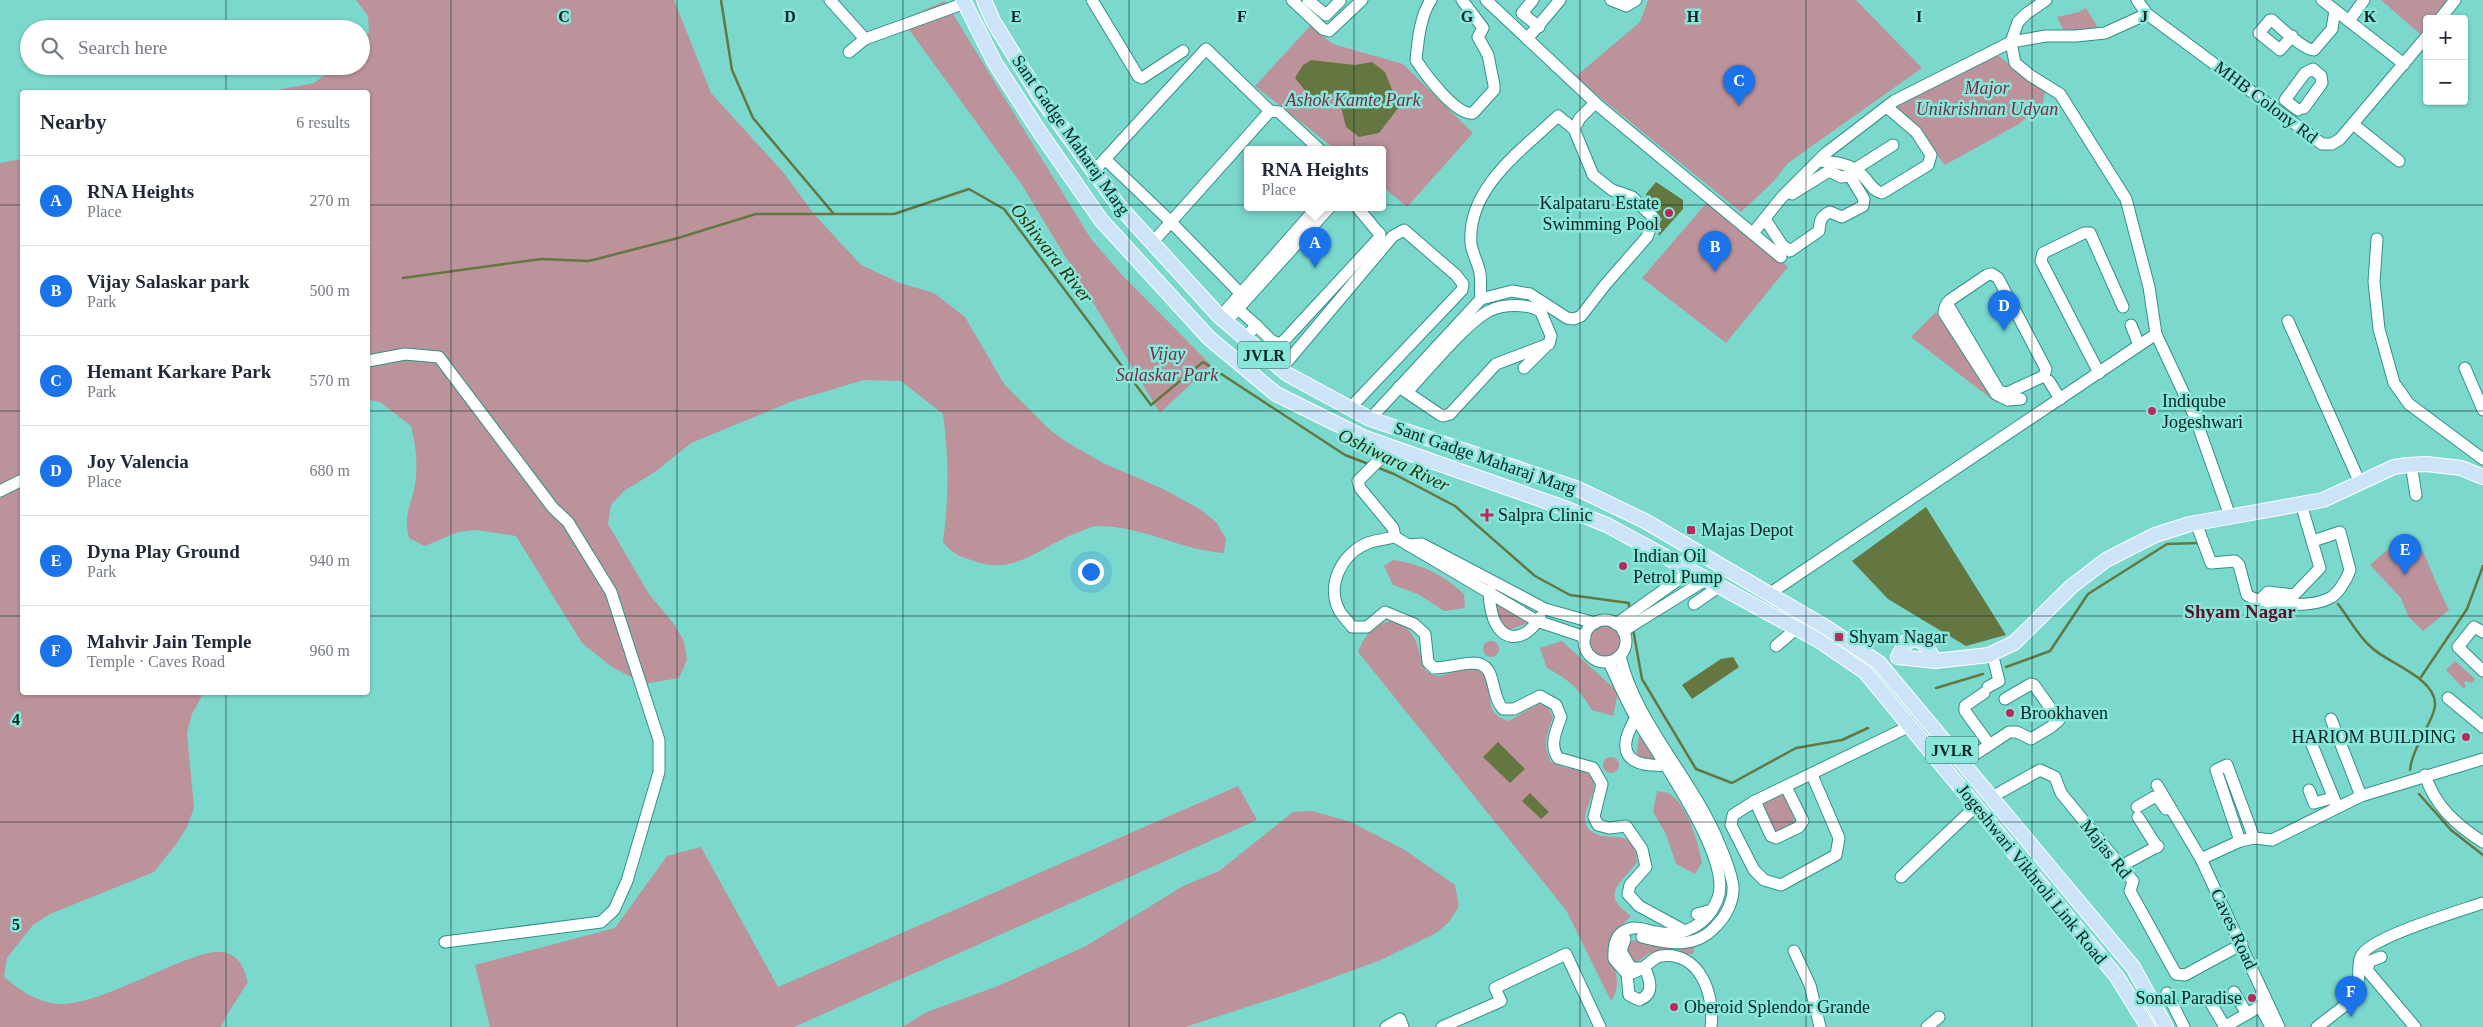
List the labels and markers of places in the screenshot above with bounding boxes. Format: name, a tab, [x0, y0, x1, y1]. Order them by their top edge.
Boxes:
pin: C	[1723, 65, 1755, 106]
place label: Kalpataru Estate Swimming Pool	[1540, 193, 1659, 234]
marker: Kalpataru Estate Swimming Pool	[1663, 207, 1675, 219]
pin: A	[1299, 227, 1331, 268]
pin: B	[1699, 231, 1731, 272]
pin: D	[1988, 290, 2020, 331]
place label: Indiqube Jogeshwari	[2162, 391, 2243, 432]
marker: Indiqube Jogeshwari	[2146, 405, 2158, 417]
place label: Salpra Clinic	[1498, 505, 1592, 525]
marker: Salpra Clinic	[1480, 508, 1494, 522]
place label: Majas Depot	[1701, 520, 1793, 540]
marker: Majas Depot	[1685, 524, 1697, 536]
pin: E	[2389, 534, 2421, 575]
place label: Indian Oil Petrol Pump	[1633, 546, 1723, 587]
marker: Indian Oil Petrol Pump	[1617, 560, 1629, 572]
place label: Shyam Nagar	[1849, 627, 1947, 647]
marker: Shyam Nagar	[1833, 631, 1845, 643]
place label: Brookhaven	[2020, 703, 2108, 723]
marker: Brookhaven	[2004, 707, 2016, 719]
place label: HARIOM BUILDING	[2292, 727, 2456, 747]
marker: HARIOM BUILDING	[2460, 731, 2472, 743]
pin: F	[2335, 976, 2367, 1017]
place label: Sonal Paradise	[2136, 988, 2242, 1008]
marker: Sonal Paradise	[2246, 992, 2258, 1004]
place label: Oberoid Splendor Grande	[1684, 997, 1870, 1017]
marker: Oberoid Splendor Grande	[1668, 1001, 1680, 1013]

